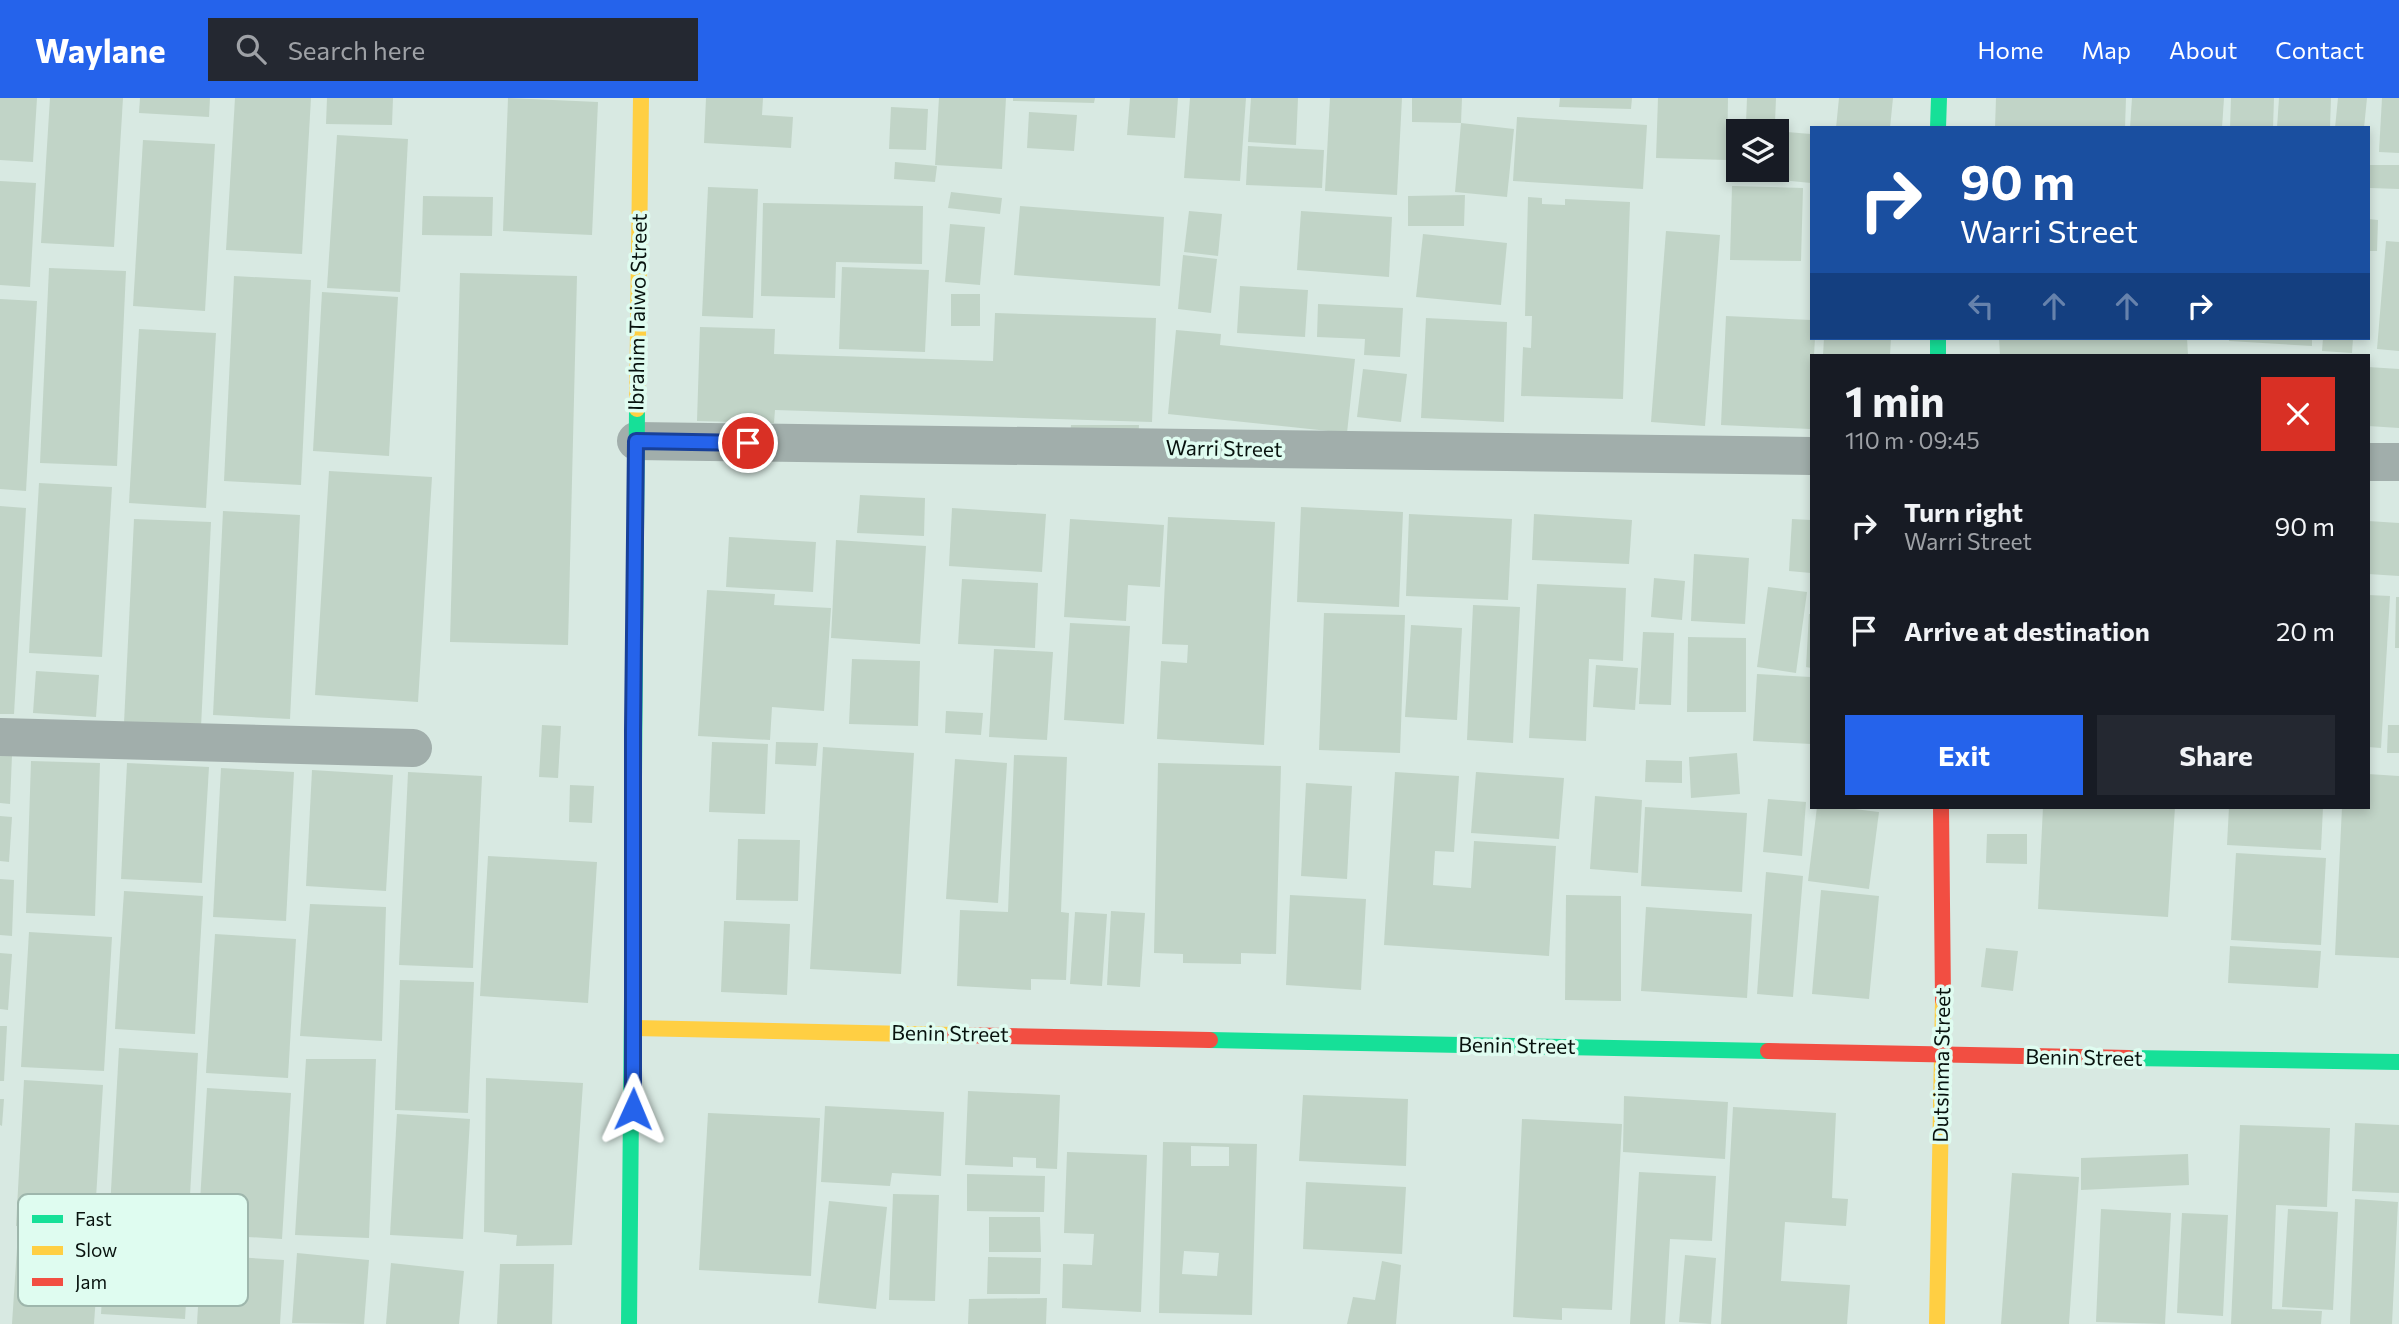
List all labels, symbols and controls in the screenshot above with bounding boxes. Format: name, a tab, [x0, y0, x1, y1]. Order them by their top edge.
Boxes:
search box	[208, 18, 698, 81]
text: Waylane	[35, 29, 166, 70]
icon: search	[232, 30, 270, 68]
text: Search here	[288, 34, 425, 65]
text: Home	[1978, 35, 2044, 64]
text: Map	[2082, 35, 2131, 64]
text: About	[2169, 35, 2237, 64]
text: Contact	[2275, 35, 2364, 64]
map controls	[1726, 119, 1789, 182]
button: layers	[1726, 119, 1789, 182]
text: 90 m	[1960, 150, 2075, 210]
icon: right	[1845, 154, 1936, 245]
text: Warri Street	[1960, 210, 2138, 250]
street label: Ibrahim Taiwo Street	[622, 213, 651, 411]
icon: left	[1962, 287, 2000, 325]
icon: ahead	[2035, 287, 2073, 325]
icon: ahead	[2108, 287, 2146, 325]
icon: right	[2181, 287, 2219, 325]
text: 1 min	[1845, 374, 1945, 426]
button: close	[2261, 377, 2335, 451]
pin	[718, 413, 778, 473]
icon: arrive	[729, 424, 767, 462]
text: 110 m · 09:45	[1845, 426, 1980, 454]
street label: Warri Street	[1165, 434, 1283, 461]
text: Turn right	[1904, 496, 2023, 527]
icon: right	[1845, 507, 1883, 545]
text: 90 m	[2275, 510, 2335, 541]
text: Warri Street	[1904, 527, 2032, 555]
icon: arrive	[1845, 612, 1883, 650]
text: Arrive at destination	[1904, 615, 2150, 646]
text: 20 m	[2276, 615, 2335, 646]
button: Exit	[1845, 715, 2083, 795]
button: Share	[2097, 715, 2335, 795]
street label: Dutsinma Street	[1927, 987, 1954, 1143]
street label: Benin Street	[891, 1019, 1009, 1046]
street label: Benin Street	[1458, 1031, 1576, 1058]
street label: Benin Street	[2025, 1043, 2143, 1070]
position arrow	[596, 1072, 670, 1146]
legend	[18, 1194, 248, 1306]
text: Fast	[75, 1207, 112, 1230]
text: Slow	[75, 1238, 117, 1261]
text: Jam	[75, 1270, 107, 1293]

